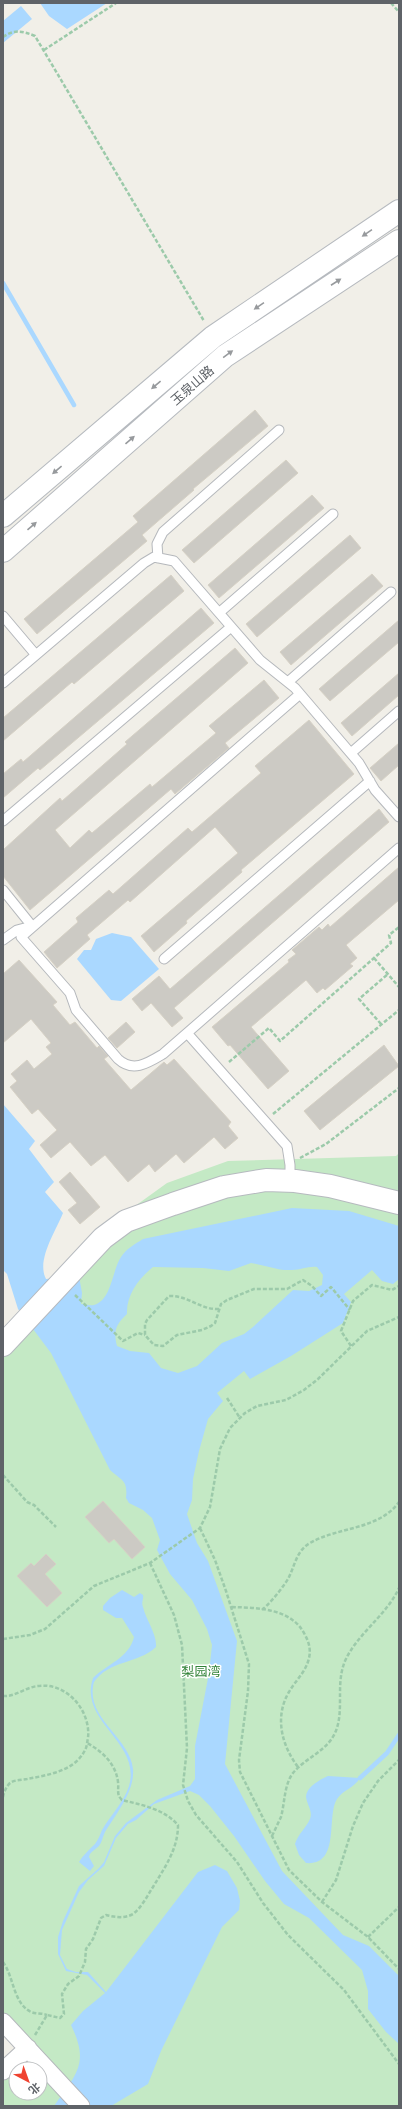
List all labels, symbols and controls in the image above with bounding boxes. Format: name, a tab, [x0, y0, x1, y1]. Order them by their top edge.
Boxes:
one-way arrow	[361, 229, 372, 237]
one-way arrow	[330, 279, 342, 286]
one-way arrow	[254, 302, 264, 310]
one-way arrow	[222, 350, 233, 358]
street label: 玉泉山路	[167, 362, 217, 408]
one-way arrow	[151, 381, 162, 390]
one-way arrow	[125, 435, 135, 444]
one-way arrow	[52, 465, 63, 474]
one-way arrow	[27, 521, 38, 530]
park label: 梨园湾	[181, 1663, 221, 1679]
north arrow	[8, 2061, 48, 2101]
text: 北	[26, 2080, 43, 2097]

